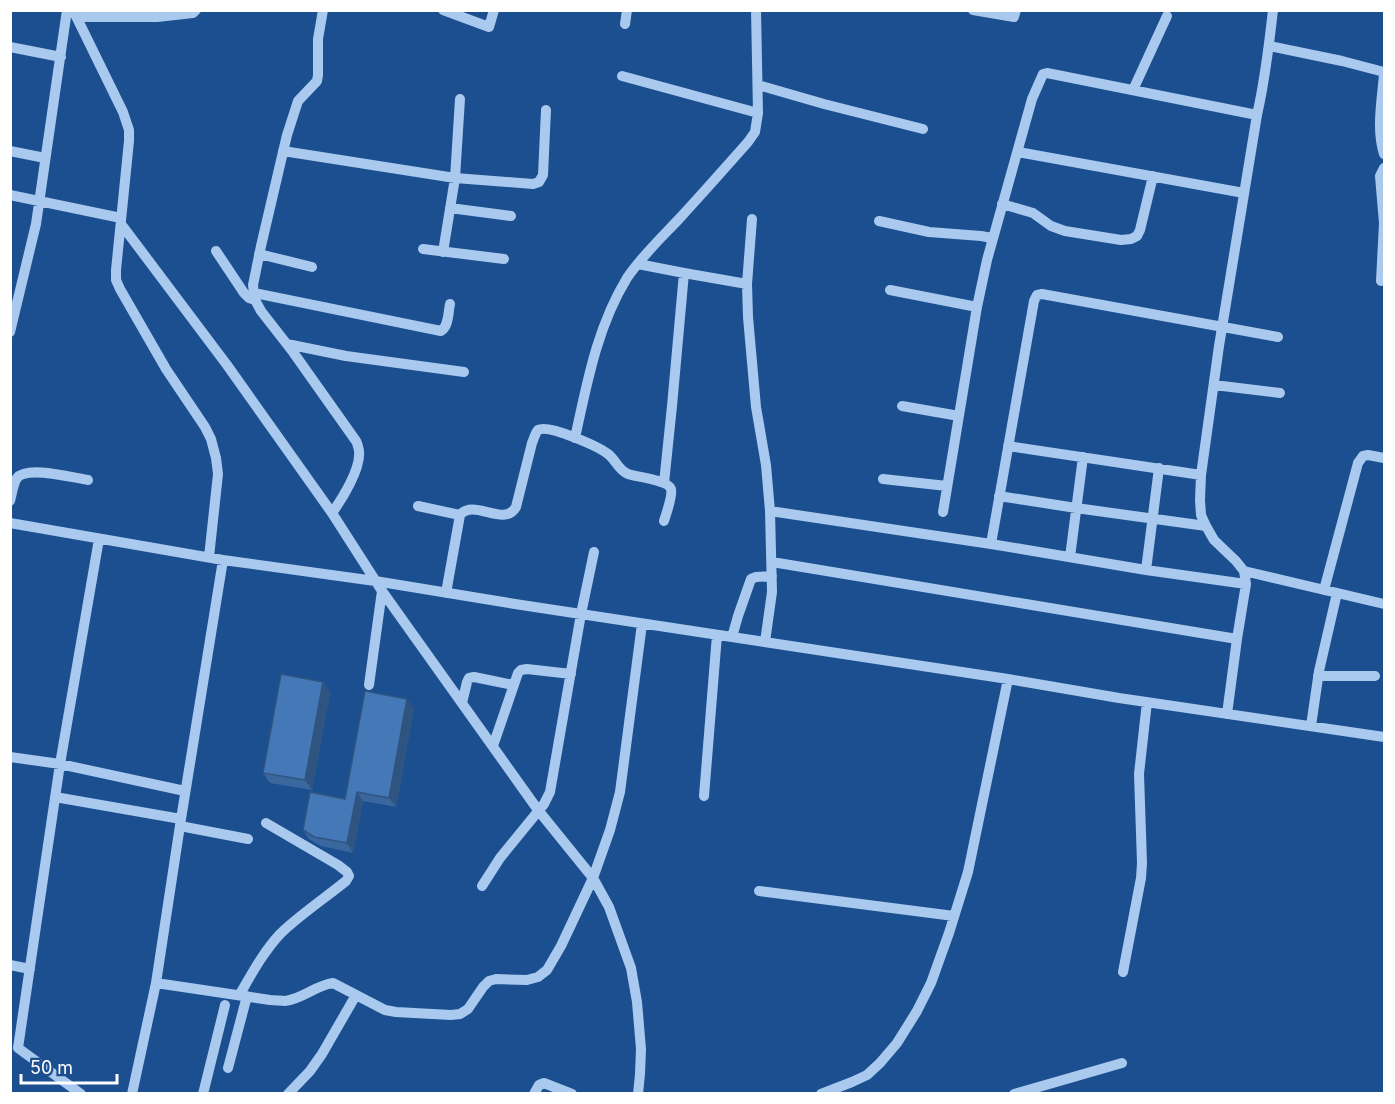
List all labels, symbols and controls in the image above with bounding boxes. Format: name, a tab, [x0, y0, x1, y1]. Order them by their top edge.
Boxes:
scale bar	[21, 1047, 117, 1085]
text: 50 m	[30, 1057, 73, 1078]

